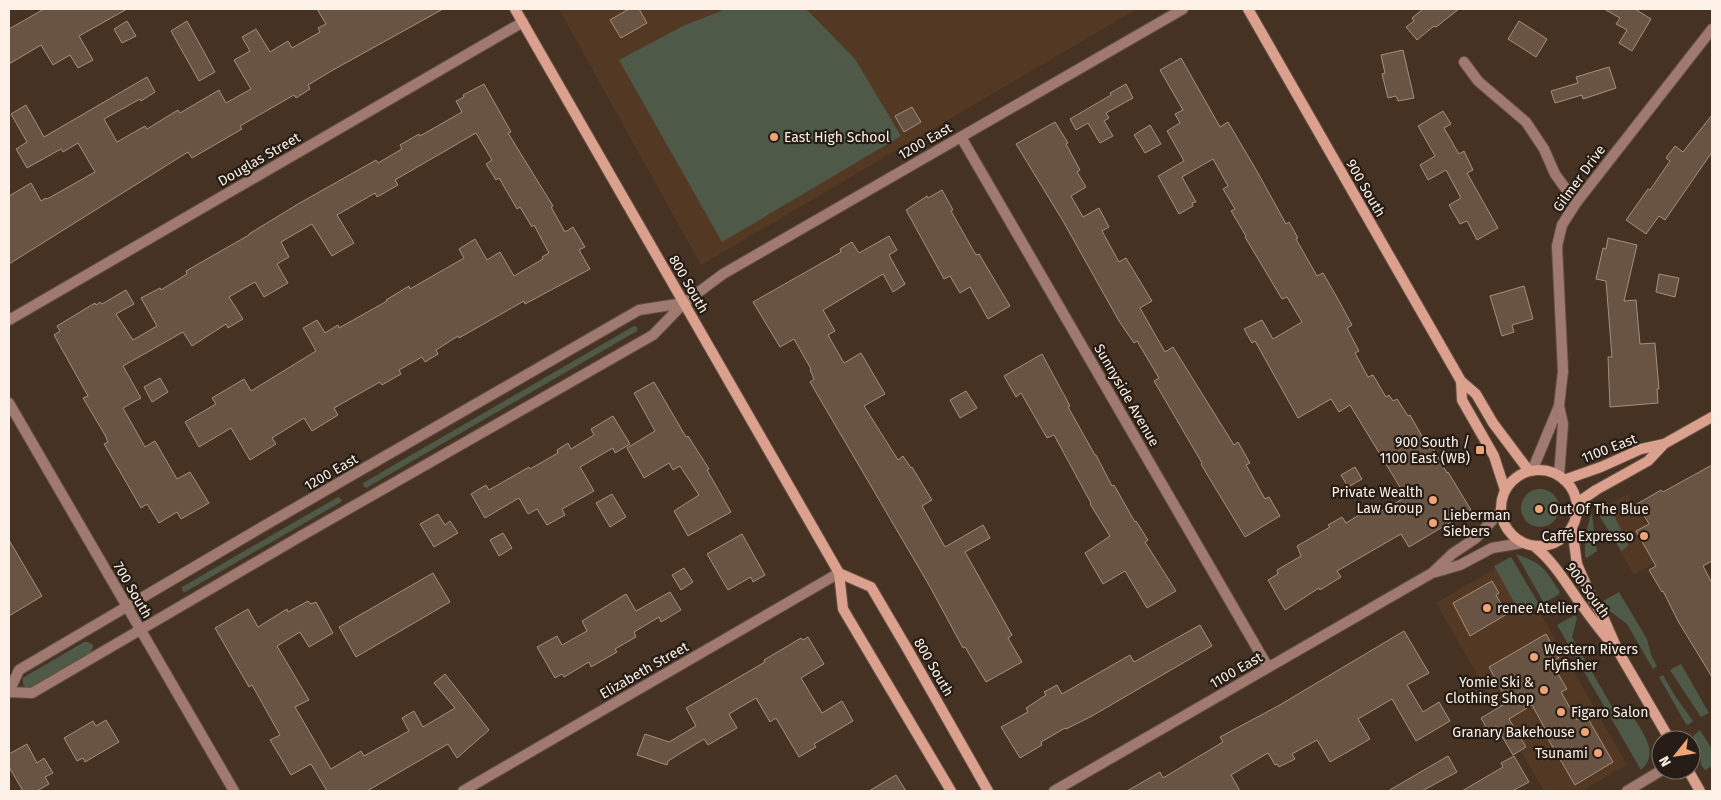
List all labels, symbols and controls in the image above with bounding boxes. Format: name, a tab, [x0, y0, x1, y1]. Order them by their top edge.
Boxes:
street label: 1200 East	[896, 119, 956, 163]
street label: Douglas Street	[215, 129, 304, 190]
place label: East High School	[784, 129, 890, 146]
marker: East High School	[768, 131, 780, 143]
street label: Gilmer Drive	[1549, 142, 1609, 215]
street label: 900 South	[1342, 156, 1389, 220]
street label: 800 South	[665, 252, 712, 316]
street label: Sunnyside Avenue	[1090, 341, 1163, 450]
street label: 1100 East	[1579, 430, 1640, 467]
place label: 900 South / 1100 East (WB)	[1379, 434, 1470, 467]
marker: 900 South / 1100 East (WB)	[1474, 444, 1486, 456]
street label: 1200 East	[302, 450, 362, 494]
place label: Private Wealth Law Group	[1332, 484, 1423, 517]
marker: Private Wealth Law Group	[1427, 494, 1439, 506]
place label: Out Of The Blue	[1549, 501, 1649, 518]
marker: Out Of The Blue	[1533, 503, 1545, 515]
place label: Lieberman Siebers	[1443, 507, 1511, 540]
marker: Lieberman Siebers	[1427, 517, 1439, 529]
place label: Caffé Expresso	[1542, 528, 1634, 545]
marker: Caffé Expresso	[1638, 530, 1650, 542]
street label: 700 South	[110, 559, 156, 622]
street label: 900 South	[1562, 559, 1613, 621]
place label: renee Atelier	[1497, 600, 1579, 617]
marker: renee Atelier	[1481, 602, 1493, 614]
street label: 800 South	[910, 635, 957, 699]
street label: Elizabeth Street	[597, 638, 693, 703]
place label: Western Rivers Flyfisher	[1544, 641, 1638, 674]
street label: 1100 East	[1207, 648, 1266, 692]
marker: Western Rivers Flyfisher	[1528, 651, 1540, 663]
place label: Yomie Ski & Clothing Shop	[1445, 674, 1534, 707]
marker: Yomie Ski & Clothing Shop	[1538, 684, 1550, 696]
place label: Figaro Salon	[1571, 704, 1648, 721]
marker: Figaro Salon	[1555, 706, 1567, 718]
place label: Granary Bakehouse	[1452, 724, 1575, 741]
marker: Granary Bakehouse	[1579, 726, 1591, 738]
north arrow	[1651, 730, 1701, 780]
place label: Tsunami	[1535, 745, 1588, 762]
marker: Tsunami	[1592, 747, 1604, 759]
text: N	[1655, 753, 1675, 770]

